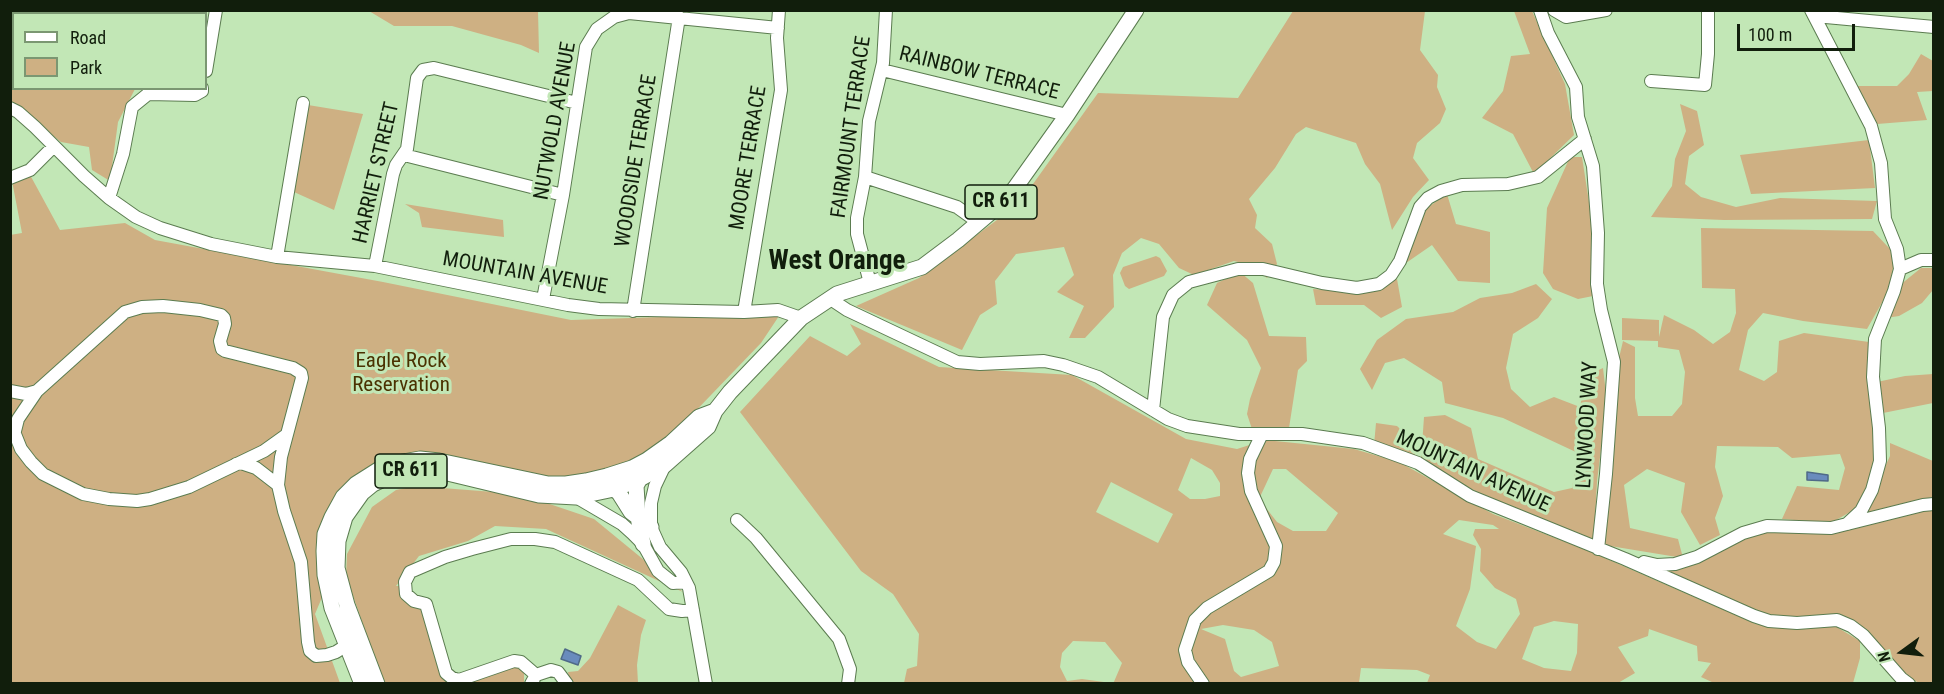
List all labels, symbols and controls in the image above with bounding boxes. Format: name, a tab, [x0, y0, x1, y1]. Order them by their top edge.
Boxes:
legend	[12, 12, 207, 90]
scale bar	[1740, 12, 1858, 50]
text: 100 m	[1748, 24, 1792, 45]
text: Road	[70, 27, 106, 48]
street label: FAIRMOUNT TERRACE	[827, 34, 877, 220]
street label: NUTWOLD AVENUE	[530, 40, 582, 202]
street label: RAINBOW TERRACE	[896, 42, 1062, 106]
text: Park	[70, 57, 102, 78]
street label: WOODSIDE TERRACE	[611, 73, 663, 249]
street label: MOORE TERRACE	[725, 84, 773, 232]
street label: HARRIET STREET	[349, 100, 405, 246]
road number: CR 611	[965, 185, 1037, 219]
district label: West Orange	[769, 246, 905, 278]
street label: MOUNTAIN AVENUE	[441, 247, 609, 301]
park label: Eagle Rock Reservation	[352, 349, 450, 399]
street label: LYNWOOD WAY	[1572, 361, 1604, 489]
street label: MOUNTAIN AVENUE	[1392, 425, 1554, 519]
road number: CR 611	[375, 454, 447, 488]
north arrow	[1872, 622, 1932, 682]
text: N	[1874, 650, 1895, 664]

